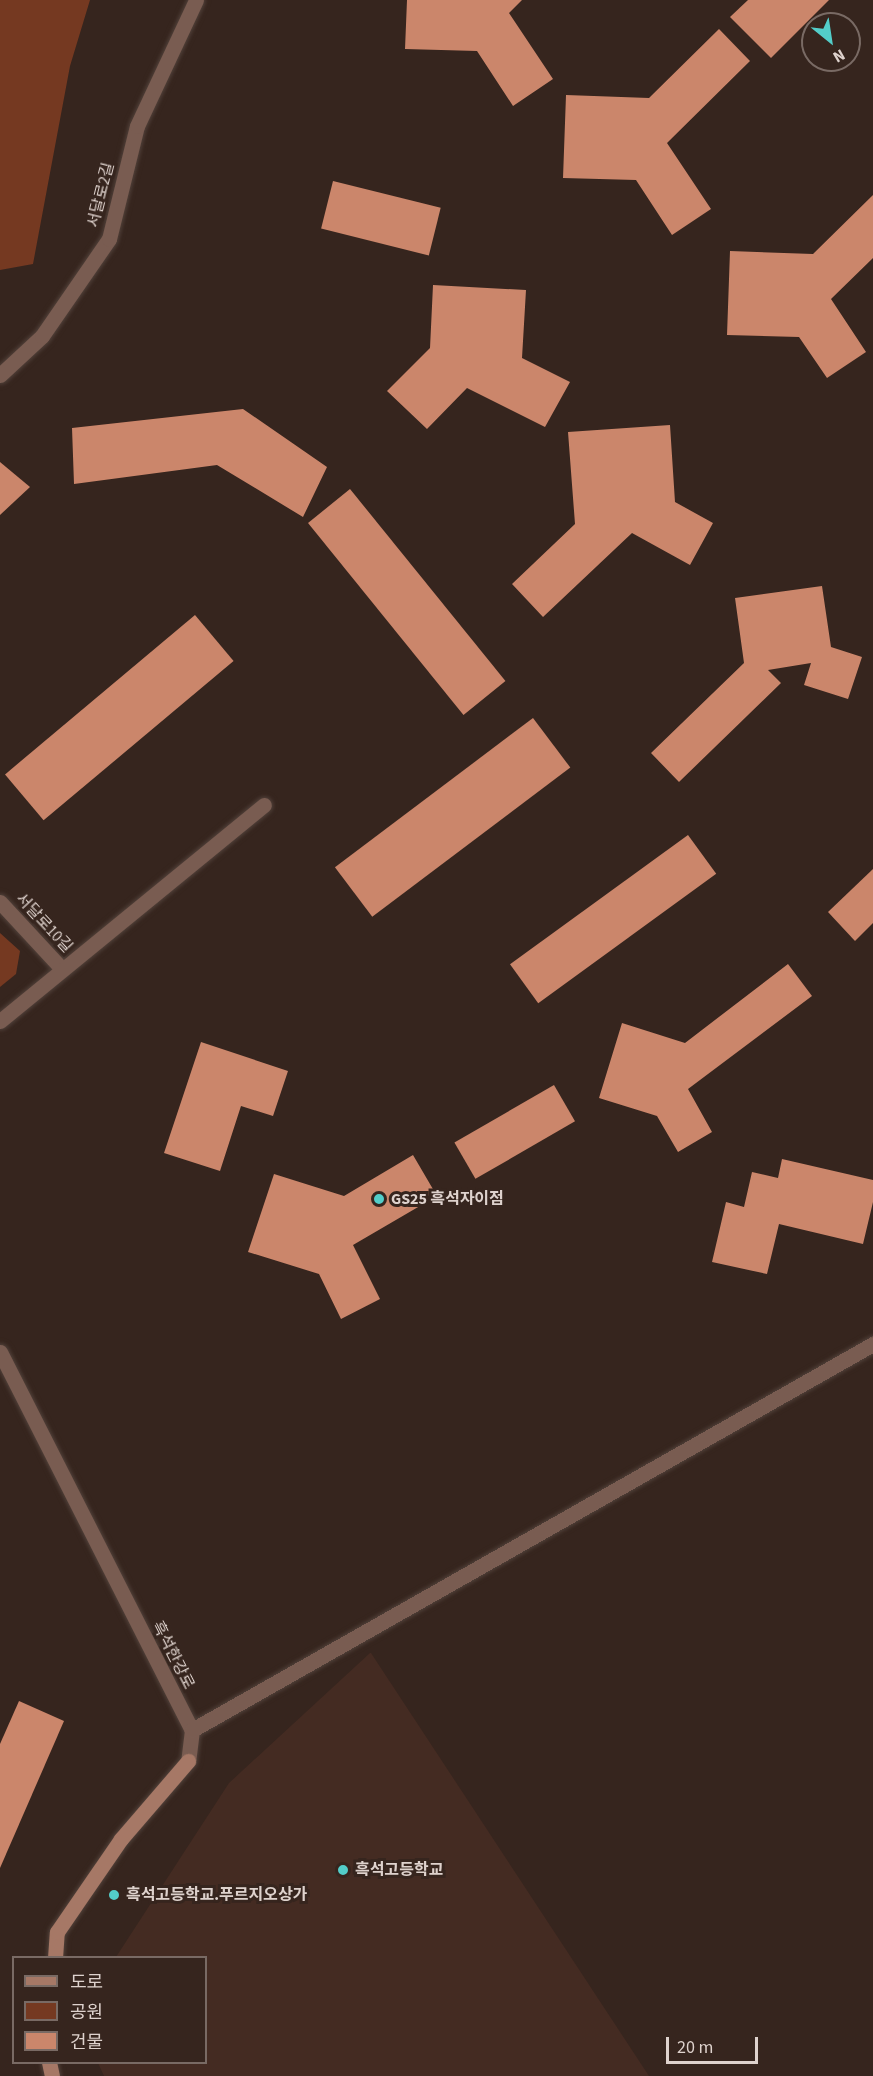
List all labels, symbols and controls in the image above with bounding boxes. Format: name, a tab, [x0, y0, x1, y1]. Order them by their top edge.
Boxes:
north arrow	[801, 12, 861, 72]
text: N	[829, 44, 849, 68]
street label: 서달로2길	[84, 160, 118, 230]
street label: 서달로10길	[11, 889, 77, 957]
place label: GS25 흑석자이점	[391, 1189, 504, 1209]
marker: GS25 흑석자이점	[372, 1192, 386, 1206]
street label: 흑석한강로	[148, 1618, 198, 1692]
place label: 흑석고등학교	[355, 1860, 443, 1880]
marker: 흑석고등학교	[336, 1863, 350, 1877]
place label: 흑석고등학교.푸르지오상가	[126, 1885, 307, 1905]
marker: 흑석고등학교.푸르지오상가	[107, 1888, 121, 1902]
legend	[12, 1956, 207, 2064]
text: 도로	[70, 1970, 103, 1995]
text: 공원	[70, 2000, 103, 2025]
scale bar	[669, 2025, 760, 2063]
text: 건물	[70, 2030, 103, 2055]
text: 20 m	[677, 2035, 713, 2060]

